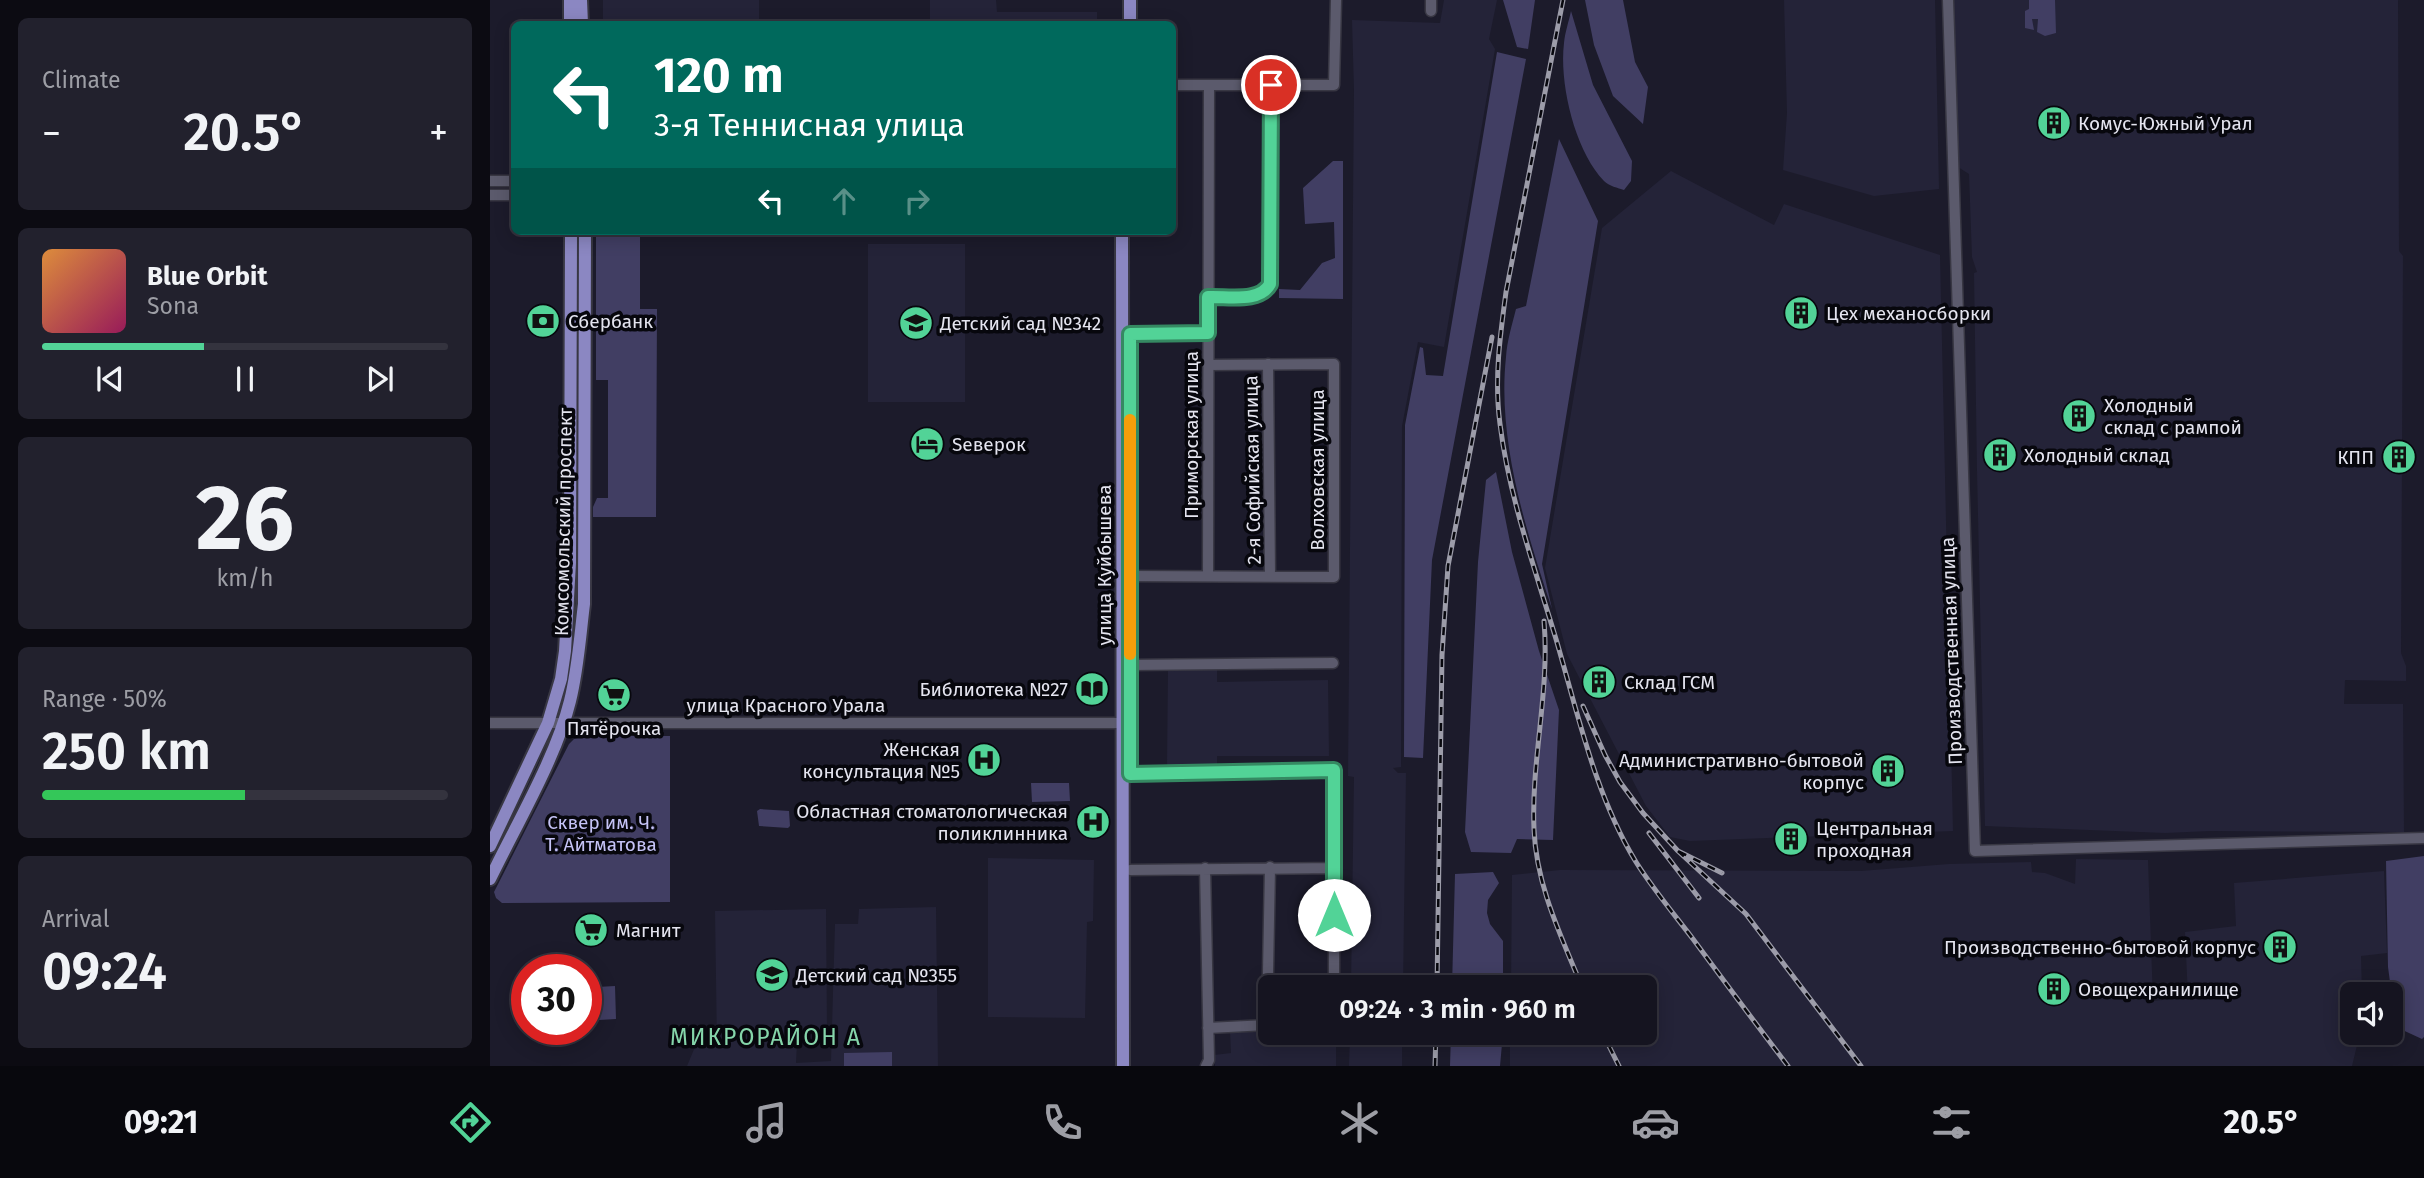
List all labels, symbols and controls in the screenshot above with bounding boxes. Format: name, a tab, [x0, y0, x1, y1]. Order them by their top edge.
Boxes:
text: 120 m	[654, 46, 784, 105]
icon: left	[539, 49, 630, 140]
pin	[1241, 55, 1301, 115]
text: Climate	[42, 66, 121, 94]
icon: arrive	[1252, 66, 1290, 104]
text: 20.5°	[183, 101, 307, 164]
building icon: Комус-Южный Урал	[2035, 104, 2073, 142]
text: 3-я Теннисная улица	[654, 106, 965, 144]
text: −	[42, 110, 61, 156]
text: +	[429, 110, 448, 156]
place label: Комус-Южный Урал	[2078, 112, 2253, 135]
icon: left	[752, 182, 790, 220]
icon: ahead	[825, 182, 863, 220]
icon: right	[898, 182, 936, 220]
text: Blue Orbit	[147, 261, 267, 292]
text: Sona	[147, 292, 199, 320]
building icon: Цех механосборки	[1782, 294, 1820, 332]
bank icon: Сбербанк	[524, 302, 562, 340]
place label: Цех механосборки	[1826, 302, 1991, 325]
school or university icon: Детский сад №342	[897, 304, 935, 342]
place label: Сбербанк	[568, 310, 653, 333]
place label: Детский сад №342	[939, 312, 1101, 335]
street label: Приморская улица	[1180, 351, 1203, 519]
icon: previous	[91, 360, 129, 398]
icon: pause	[226, 360, 264, 398]
icon: next	[361, 360, 399, 398]
street label: 2-я Софийская улица	[1239, 375, 1266, 565]
street label: Волховская улица	[1306, 389, 1329, 551]
place label: Холодный склад с рампой	[2104, 394, 2242, 439]
building icon: Холодный склад с рампой	[2060, 397, 2098, 435]
street label: Комсомольский проспект	[550, 407, 577, 636]
hotel icon: Sеверок	[908, 425, 946, 463]
place label: Sеверок	[952, 433, 1026, 456]
building icon: Холодный склад	[1981, 436, 2019, 474]
building icon: КПП	[2380, 438, 2418, 476]
place label: Холодный склад	[2024, 444, 2170, 467]
place label: КПП	[2337, 446, 2374, 469]
text: 26	[196, 464, 294, 573]
street label: улица Куйбышева	[1093, 484, 1116, 646]
street label: Производственная улица	[1936, 537, 1967, 765]
text: km/h	[217, 564, 273, 592]
building icon: Склад ГСМ	[1580, 663, 1618, 701]
library icon: Библиотека №27	[1073, 670, 1111, 708]
place label: Склад ГСМ	[1624, 671, 1715, 694]
supermarket icon: Пятёрочка	[595, 676, 633, 714]
place label: Библиотека №27	[919, 678, 1068, 701]
text: Range · 50%	[42, 685, 167, 713]
street label: улица Красного Урала	[687, 694, 885, 717]
place label: Пятёрочка	[567, 717, 661, 740]
text: 250 km	[42, 720, 211, 783]
place label: Женская консультация №5	[803, 738, 960, 783]
hospital icon: Женская консультация №5	[965, 741, 1003, 779]
place label: Административно-бытовой корпус	[1619, 749, 1864, 794]
building icon: Административно-бытовой корпус	[1869, 752, 1907, 790]
place label: Областная стоматологическая поликлинника	[796, 800, 1068, 845]
hospital icon: Областная стоматологическая поликлинника	[1074, 803, 1112, 841]
park label: Сквер им. Ч. Т. Айтматова	[545, 811, 657, 856]
place label: Центральная проходная	[1816, 817, 1933, 862]
building icon: Центральная проходная	[1772, 820, 1810, 858]
position arrow	[1297, 878, 1371, 952]
text: Arrival	[42, 905, 109, 933]
supermarket icon: Магнит	[572, 911, 610, 949]
place label: Магнит	[616, 919, 681, 942]
building icon: Производственно-бытовой корпус	[2261, 928, 2299, 966]
place label: Производственно-бытовой корпус	[1944, 936, 2256, 959]
text: 09:24	[42, 940, 167, 1003]
speed limit sign: 30	[511, 954, 602, 1045]
school or university icon: Детский сад №355	[753, 956, 791, 994]
place label: Детский сад №355	[795, 964, 957, 987]
building icon: Овощехранилище	[2035, 970, 2073, 1008]
place label: Овощехранилище	[2078, 978, 2239, 1001]
map controls	[2340, 982, 2403, 1045]
button: sound	[2340, 982, 2403, 1045]
text: 09:24 · 3 min · 960 m	[1339, 994, 1576, 1025]
district label: МИКРОРАЙОН А	[670, 1023, 862, 1051]
icon: directions	[446, 1098, 495, 1147]
icon: music	[742, 1098, 791, 1147]
icon: phone	[1038, 1098, 1087, 1147]
icon: climate	[1335, 1098, 1384, 1147]
icon: car	[1631, 1098, 1680, 1147]
icon: filters	[1927, 1098, 1976, 1147]
text: 09:21	[124, 1103, 198, 1141]
text: 20.5°	[2224, 1103, 2300, 1141]

